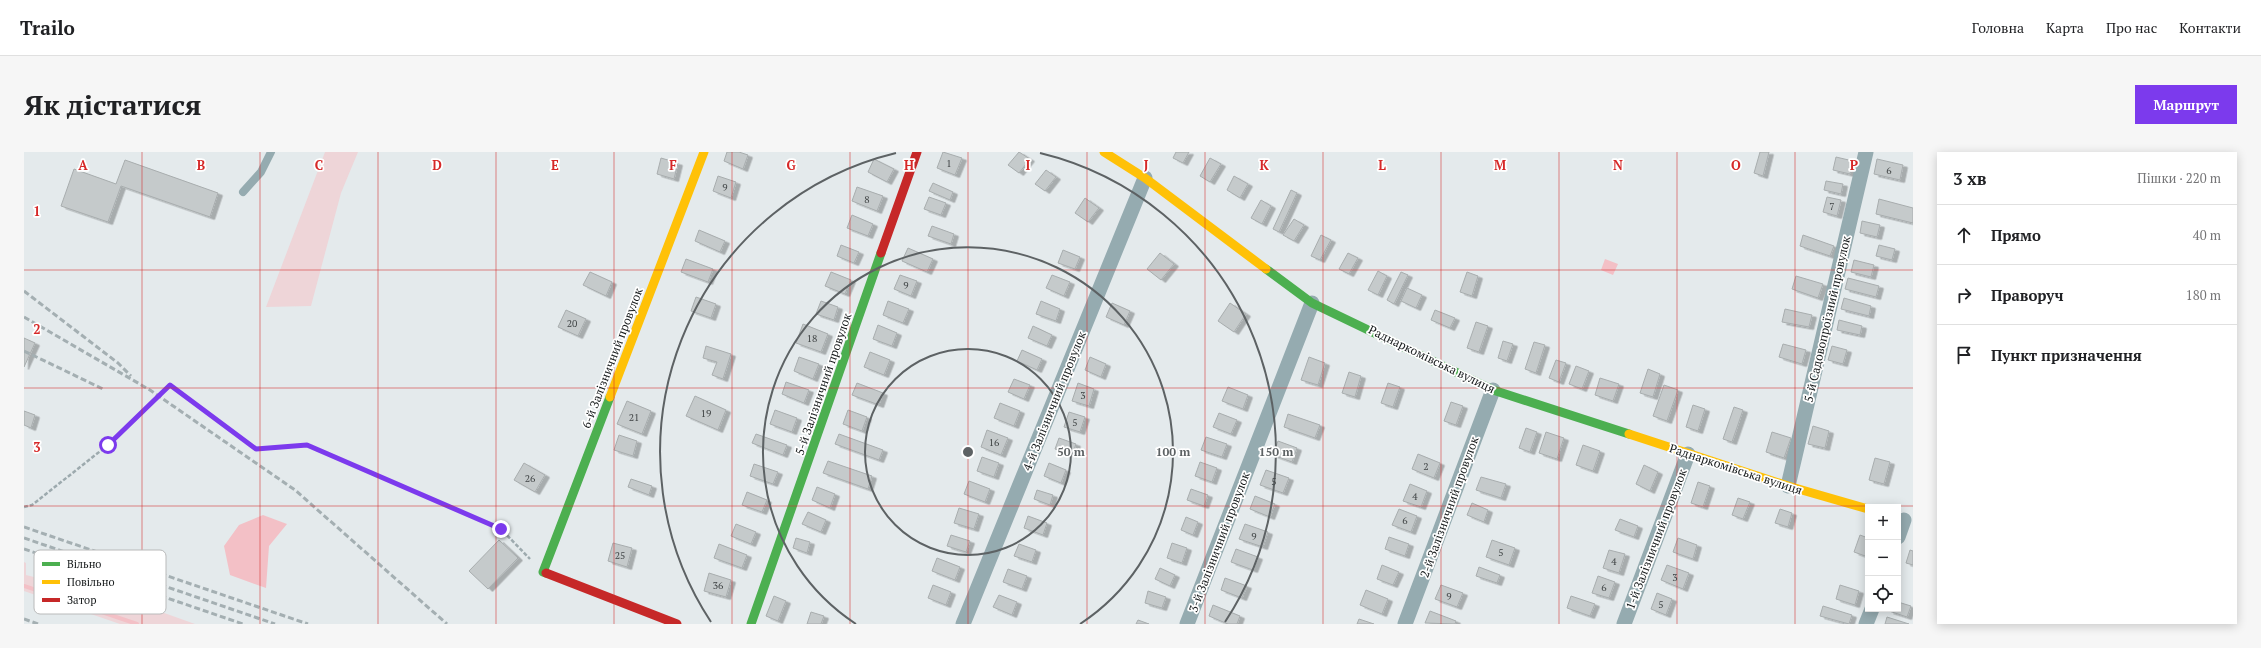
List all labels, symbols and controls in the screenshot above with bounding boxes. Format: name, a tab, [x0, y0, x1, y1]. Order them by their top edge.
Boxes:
text: Trailo	[20, 15, 75, 40]
text: Головна	[1972, 18, 2024, 37]
text: Карта	[2046, 18, 2084, 37]
text: Про нас	[2106, 18, 2157, 37]
text: Контакти	[2179, 18, 2241, 37]
button: Маршрут	[2135, 85, 2237, 124]
text: Як дістатися	[24, 86, 201, 123]
text: A	[78, 156, 88, 174]
text: B	[197, 156, 205, 174]
text: C	[315, 156, 323, 174]
text: D	[432, 156, 442, 174]
text: E	[551, 156, 559, 174]
text: F	[669, 156, 677, 174]
text: G	[786, 156, 796, 174]
text: H	[904, 156, 914, 174]
text: I	[1026, 156, 1031, 174]
text: J	[1144, 156, 1149, 174]
text: K	[1259, 156, 1269, 174]
text: L	[1378, 156, 1386, 174]
text: M	[1494, 156, 1506, 174]
text: N	[1613, 156, 1623, 174]
text: O	[1731, 156, 1741, 174]
text: P	[1850, 156, 1858, 174]
house number: 1	[946, 157, 952, 170]
house number: 6	[1886, 164, 1892, 177]
text: 3 хв	[1953, 167, 1986, 190]
text: Пішки · 220 m	[2137, 169, 2221, 187]
house number: 9	[722, 181, 728, 194]
house number: 8	[864, 193, 870, 206]
house number: 7	[1829, 200, 1835, 213]
text: 1	[33, 202, 41, 220]
icon: ahead	[1953, 224, 1975, 246]
text: Прямо	[1991, 225, 2041, 245]
text: 40 m	[2193, 226, 2221, 244]
street label: 5-й Садовопроїзний провулок	[1801, 234, 1854, 404]
house number: 9	[903, 279, 909, 292]
icon: right	[1953, 284, 1975, 306]
street label: 6-й Залізничний провулок	[578, 285, 646, 430]
text: Праворуч	[1991, 285, 2064, 305]
text: 180 m	[2186, 286, 2221, 304]
street label: 5-й Залізничний провулок	[792, 311, 855, 457]
house number: 20	[567, 317, 577, 330]
text: 2	[33, 320, 41, 338]
street label: Раднаркомівська вулиця	[1366, 322, 1498, 396]
street label: 4-й Залізничний провулок	[1019, 329, 1089, 473]
house number: 18	[807, 332, 817, 345]
icon: arrive	[1953, 344, 1975, 366]
text: Пункт призначення	[1991, 345, 2142, 365]
house number: 3	[1080, 389, 1086, 402]
house number: 19	[701, 407, 711, 420]
house number: 21	[629, 411, 639, 424]
house number: 5	[1072, 416, 1078, 429]
street label: 2-й Залізничний провулок	[1416, 434, 1482, 580]
route start	[99, 436, 117, 454]
house number: 16	[989, 436, 1000, 449]
text: 3	[33, 438, 41, 456]
street label: Раднаркомівська вулиця	[1668, 440, 1804, 498]
text: 50 m	[1057, 444, 1085, 459]
text: 100 m	[1156, 444, 1190, 459]
text: 150 m	[1259, 444, 1293, 459]
centre of rings	[961, 445, 975, 459]
house number: 2	[1423, 460, 1429, 473]
street label: 1-й Залізничний провулок	[1622, 466, 1690, 611]
street label: 3-й Залізничний провулок	[1185, 469, 1253, 614]
house number: 26	[525, 472, 536, 485]
house number: 5	[1271, 475, 1277, 488]
house number: 4	[1412, 490, 1418, 503]
map controls	[1865, 504, 1901, 612]
button: +	[1865, 504, 1901, 540]
house number: 6	[1402, 514, 1408, 527]
route end	[492, 520, 510, 538]
house number: 9	[1251, 530, 1257, 543]
button: −	[1865, 540, 1901, 576]
house number: 5	[1498, 546, 1504, 559]
house number: 25	[615, 549, 625, 562]
legend	[34, 550, 166, 614]
house number: 4	[1611, 555, 1617, 568]
text: Вільно	[67, 557, 101, 571]
house number: 3	[1672, 571, 1678, 584]
text: Повільно	[67, 575, 114, 589]
button: locate	[1865, 576, 1901, 612]
house number: 36	[713, 579, 724, 592]
house number: 6	[1601, 581, 1607, 594]
house number: 9	[1446, 590, 1452, 603]
text: Затор	[67, 593, 96, 607]
house number: 5	[1658, 598, 1664, 611]

